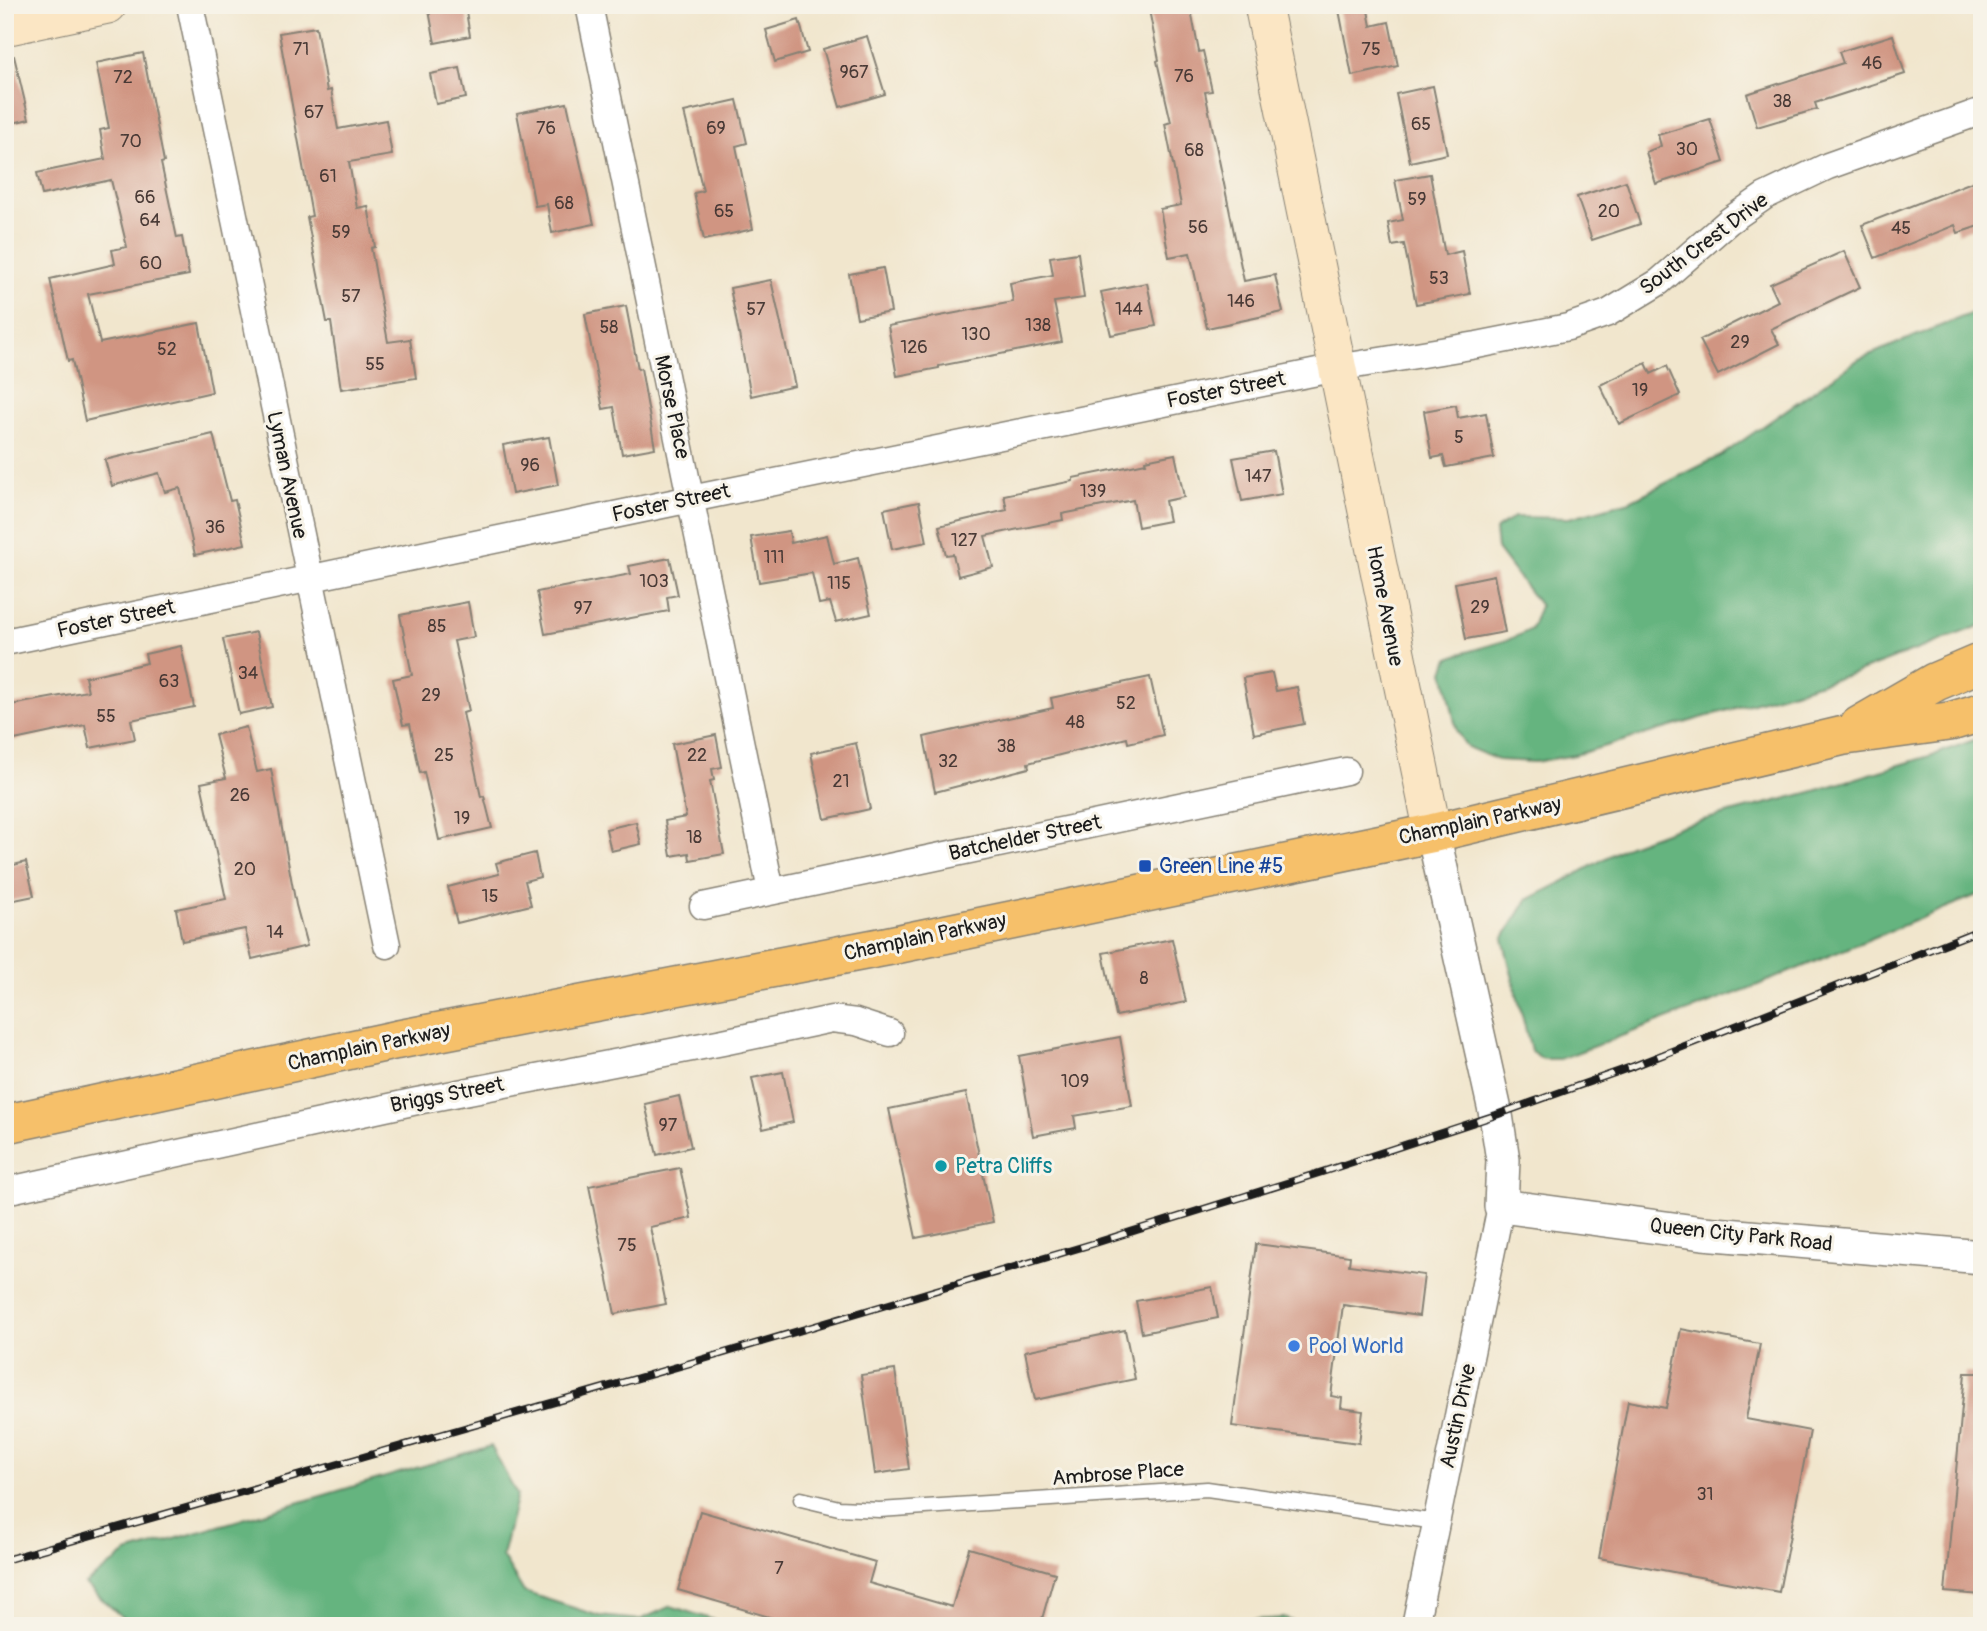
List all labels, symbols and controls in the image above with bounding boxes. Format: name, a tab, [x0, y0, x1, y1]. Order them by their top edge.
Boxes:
house number: 71	[293, 38, 309, 61]
house number: 75	[1361, 38, 1381, 61]
house number: 46	[1862, 52, 1882, 75]
house number: 967	[839, 61, 869, 84]
house number: 76	[1174, 65, 1194, 88]
house number: 72	[113, 66, 133, 89]
house number: 38	[1772, 90, 1792, 113]
house number: 67	[304, 101, 324, 124]
house number: 65	[1411, 113, 1431, 136]
house number: 76	[536, 117, 556, 140]
house number: 69	[706, 117, 726, 140]
house number: 70	[120, 130, 142, 153]
house number: 30	[1676, 138, 1698, 161]
house number: 68	[1184, 139, 1204, 162]
house number: 61	[319, 165, 337, 188]
house number: 66	[135, 186, 155, 209]
street label: South Crest Drive	[1634, 186, 1774, 301]
house number: 59	[1407, 188, 1427, 211]
house number: 68	[554, 192, 574, 215]
house number: 65	[714, 200, 734, 223]
house number: 20	[1598, 200, 1620, 223]
house number: 64	[140, 209, 161, 232]
house number: 56	[1188, 216, 1208, 239]
house number: 45	[1891, 217, 1911, 240]
house number: 59	[331, 221, 351, 244]
house number: 60	[140, 252, 162, 275]
house number: 53	[1429, 267, 1449, 290]
house number: 57	[341, 285, 361, 308]
house number: 146	[1227, 290, 1255, 313]
house number: 57	[746, 298, 766, 321]
house number: 144	[1115, 298, 1144, 321]
house number: 138	[1025, 314, 1051, 337]
house number: 58	[600, 316, 618, 339]
house number: 130	[961, 323, 991, 346]
house number: 29	[1730, 331, 1750, 354]
house number: 126	[900, 336, 928, 359]
house number: 52	[157, 338, 177, 361]
house number: 55	[365, 353, 385, 376]
street label: Morse Place	[648, 353, 696, 462]
street label: Foster Street	[1164, 365, 1288, 415]
house number: 19	[1632, 379, 1648, 402]
street label: Lyman Avenue	[260, 409, 314, 542]
house number: 5	[1454, 426, 1464, 449]
house number: 96	[520, 454, 540, 477]
house number: 147	[1245, 465, 1272, 488]
street label: Foster Street	[609, 477, 733, 529]
house number: 139	[1080, 480, 1106, 503]
house number: 36	[205, 516, 225, 539]
house number: 127	[951, 529, 978, 552]
street label: Home Avenue	[1360, 544, 1410, 669]
house number: 111	[763, 546, 785, 569]
house number: 103	[639, 570, 669, 593]
house number: 115	[827, 572, 851, 595]
street label: Foster Street	[54, 593, 178, 645]
house number: 29	[1470, 596, 1490, 619]
house number: 97	[574, 597, 593, 620]
house number: 85	[428, 615, 446, 638]
house number: 34	[238, 662, 259, 685]
house number: 63	[159, 670, 179, 693]
house number: 29	[421, 684, 441, 707]
house number: 52	[1116, 692, 1136, 715]
house number: 55	[96, 705, 116, 728]
house number: 48	[1065, 711, 1085, 734]
house number: 38	[996, 735, 1016, 758]
house number: 25	[434, 744, 454, 767]
house number: 22	[687, 744, 707, 767]
house number: 32	[938, 750, 958, 773]
house number: 21	[832, 770, 850, 793]
house number: 26	[230, 784, 250, 807]
street label: Champlain Parkway	[1396, 791, 1564, 851]
house number: 19	[454, 807, 470, 830]
street label: Batchelder Street	[946, 809, 1104, 867]
house number: 18	[686, 826, 702, 849]
place label: Green Line #5	[1159, 853, 1283, 880]
house number: 20	[234, 858, 256, 881]
marker: Green Line #5	[1137, 858, 1153, 874]
house number: 15	[482, 885, 498, 908]
street label: Champlain Parkway	[841, 907, 1009, 967]
house number: 14	[266, 921, 284, 944]
house number: 8	[1139, 967, 1149, 990]
street label: Champlain Parkway	[285, 1017, 453, 1077]
house number: 109	[1061, 1070, 1089, 1093]
street label: Briggs Street	[388, 1071, 507, 1119]
house number: 97	[659, 1114, 678, 1137]
place label: Petra Cliffs	[955, 1153, 1053, 1180]
marker: Petra Cliffs	[933, 1158, 949, 1174]
street label: Queen City Park Road	[1648, 1212, 1834, 1258]
house number: 75	[617, 1234, 637, 1257]
place label: Pool World	[1308, 1333, 1404, 1360]
marker: Pool World	[1286, 1338, 1302, 1354]
street label: Austin Drive	[1434, 1361, 1482, 1471]
street label: Ambrose Place	[1051, 1456, 1186, 1492]
house number: 31	[1696, 1483, 1714, 1506]
house number: 7	[774, 1557, 784, 1580]

